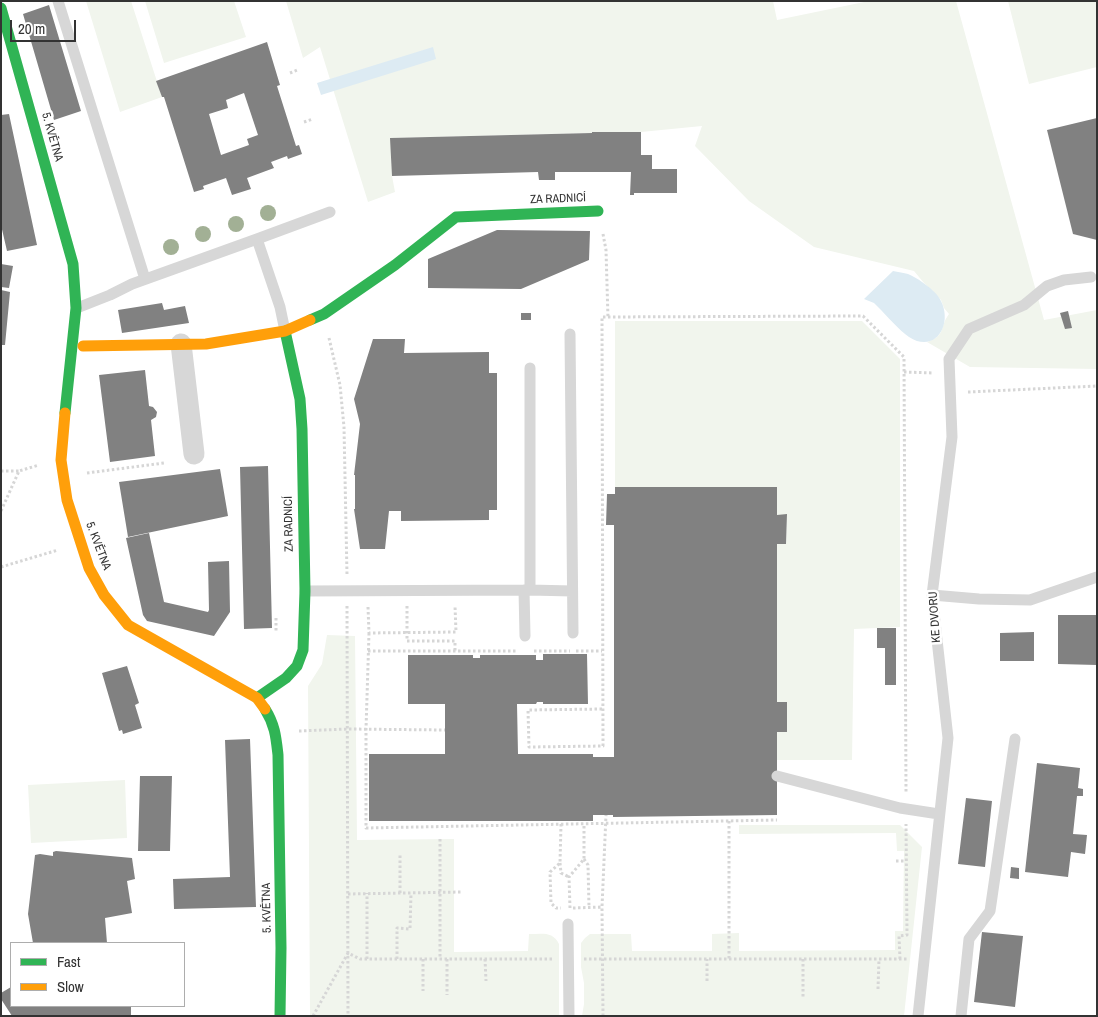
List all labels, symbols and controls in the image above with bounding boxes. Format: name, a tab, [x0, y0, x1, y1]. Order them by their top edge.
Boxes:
scale bar	[12, 10, 79, 42]
text: 20 m	[18, 18, 45, 39]
street label: 5. KVĚTNA	[38, 111, 66, 163]
street label: ZA RADNICÍ	[530, 191, 586, 207]
street label: ZA RADNICÍ	[281, 496, 297, 552]
street label: 5. KVĚTNA	[82, 520, 114, 572]
street label: KE DVORU	[926, 591, 944, 643]
street label: 5. KVĚTNA	[259, 883, 275, 933]
legend	[10, 942, 185, 1007]
text: Fast	[57, 951, 80, 972]
text: Slow	[57, 976, 84, 997]

